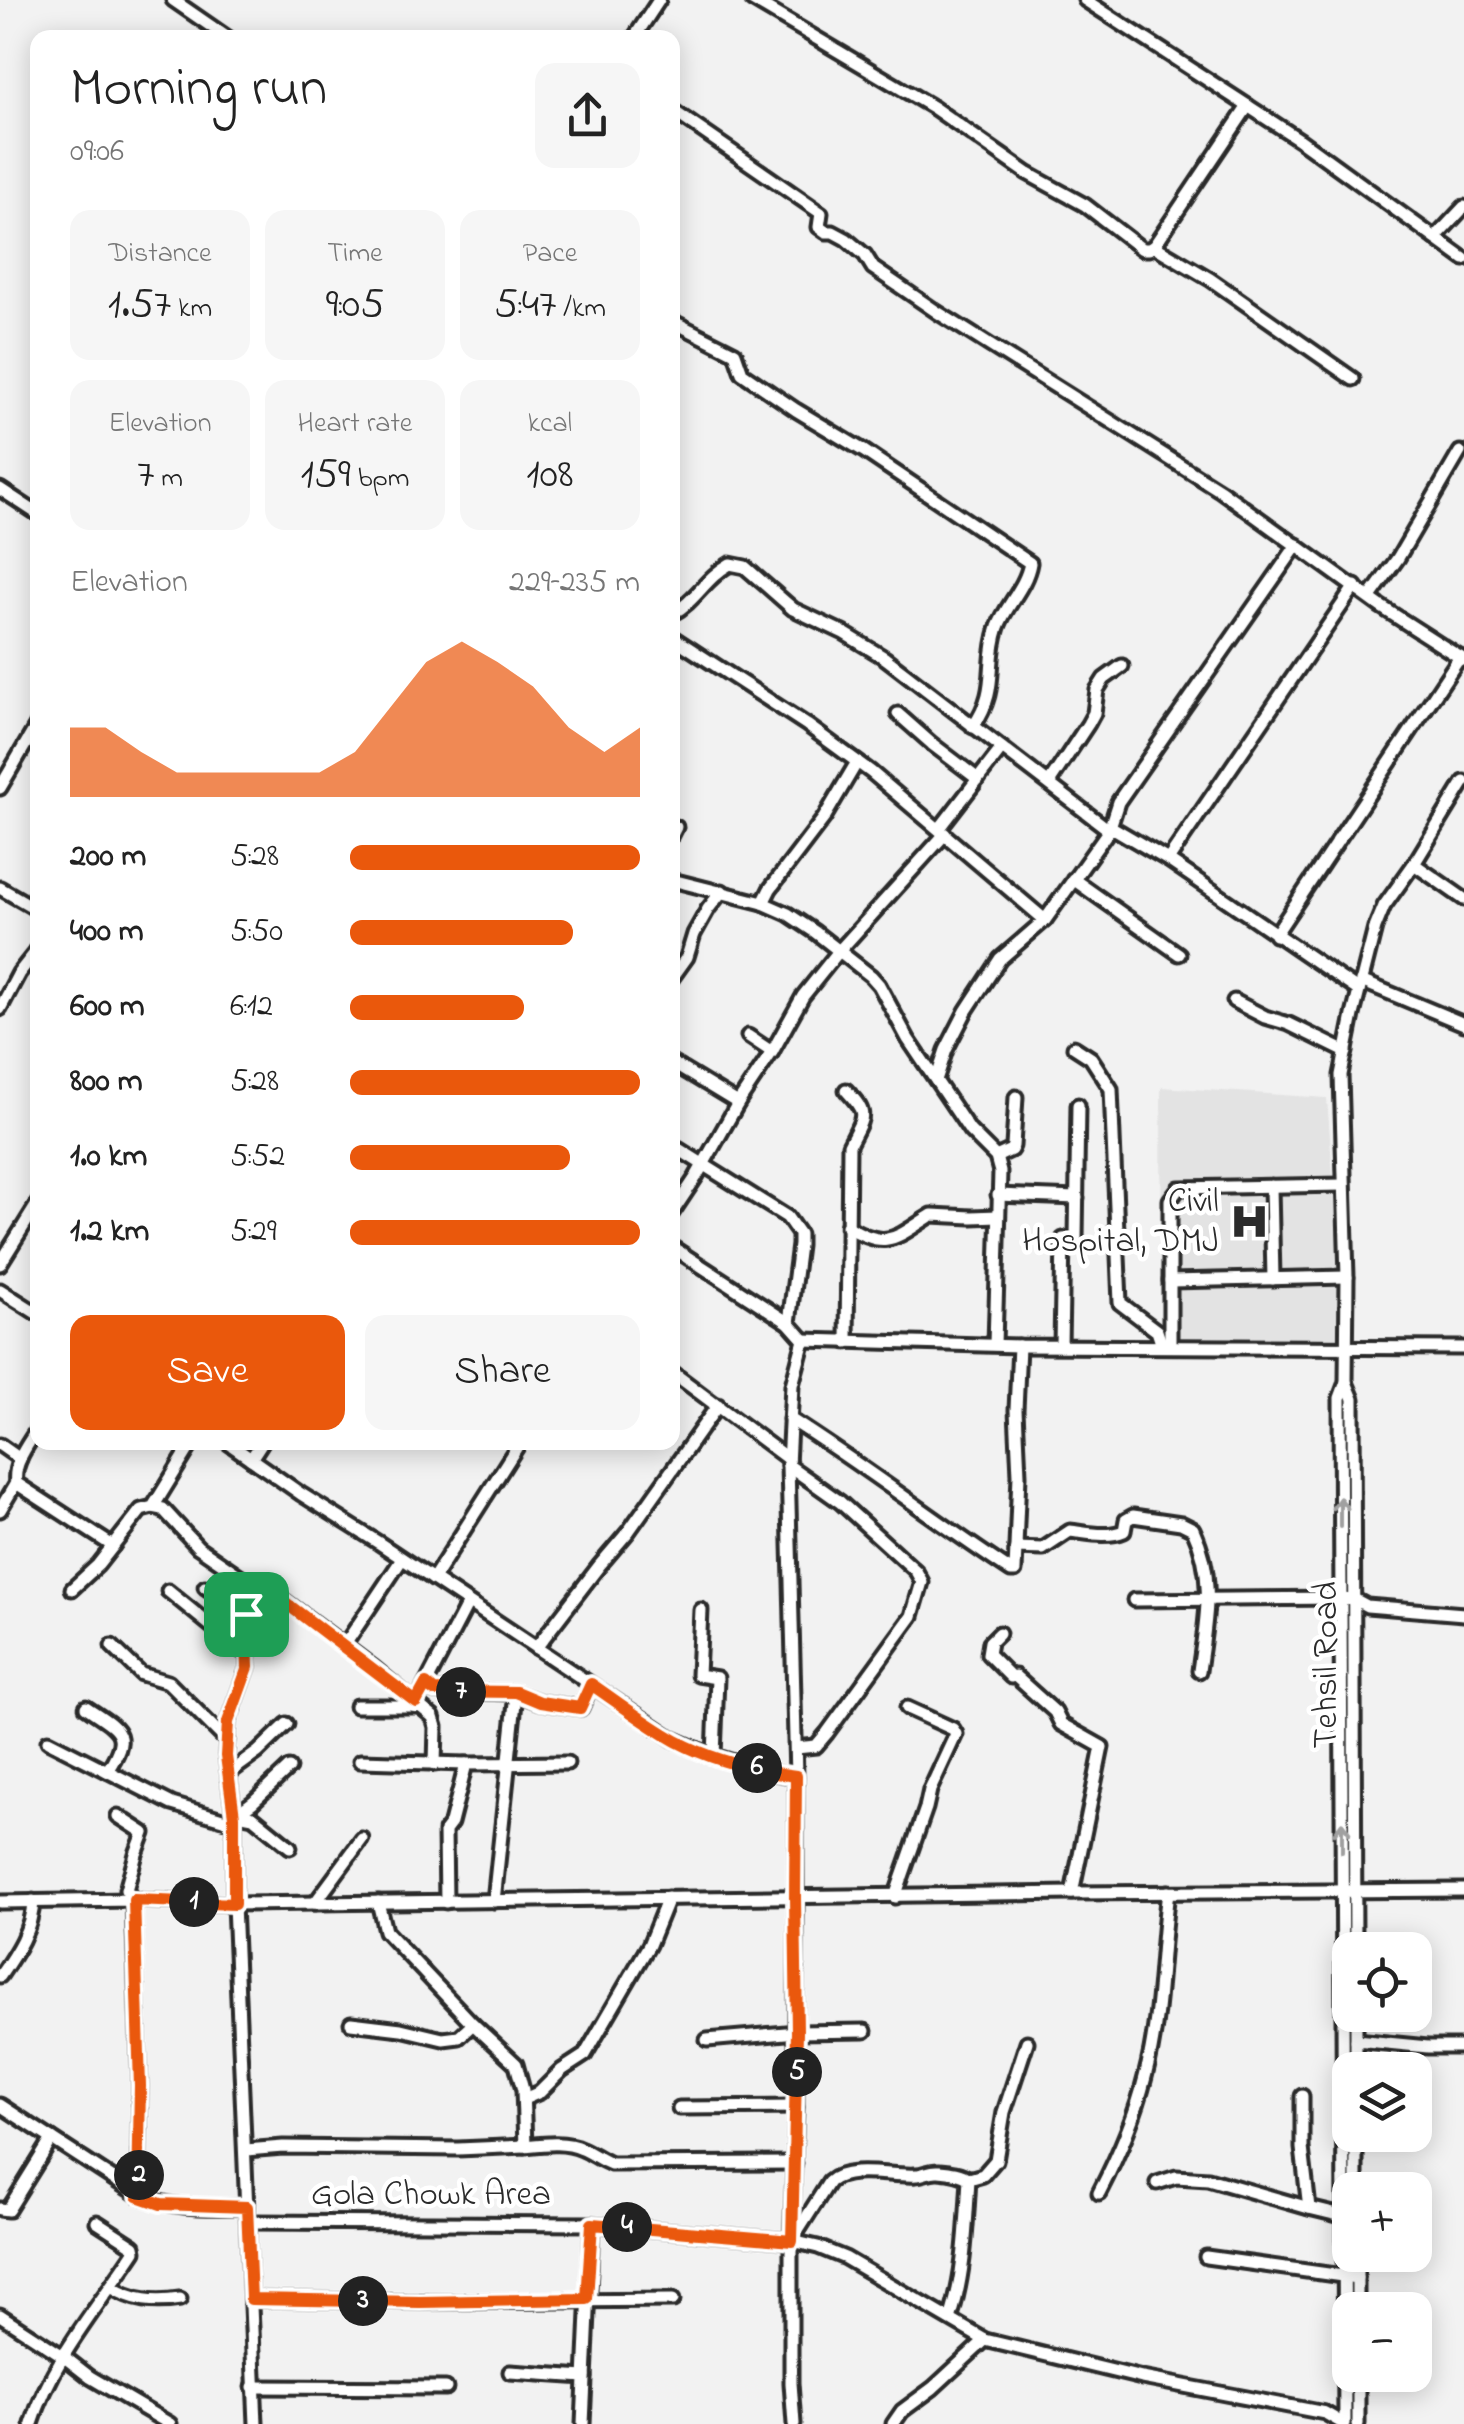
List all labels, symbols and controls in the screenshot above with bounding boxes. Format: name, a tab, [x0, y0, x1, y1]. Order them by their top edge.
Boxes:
text: Morning run	[70, 51, 327, 131]
button: share	[535, 63, 640, 168]
text: 09:06	[70, 129, 124, 176]
text: Distance	[108, 234, 212, 275]
text: Time	[327, 234, 383, 275]
text: Pace	[523, 234, 577, 275]
text: 1.57	[108, 275, 171, 336]
text: 9:05	[326, 275, 384, 336]
text: 5:47	[494, 275, 556, 336]
text: km	[171, 289, 212, 330]
text: /km	[556, 289, 606, 330]
text: Elevation	[109, 404, 211, 445]
text: Heart rate	[298, 404, 412, 445]
text: kcal	[528, 404, 572, 445]
text: 7	[137, 445, 154, 506]
text: 159	[301, 445, 351, 506]
text: 108	[526, 445, 574, 506]
text: m	[154, 459, 183, 500]
text: bpm	[351, 459, 409, 500]
text: Elevation	[70, 560, 188, 607]
text: 229–235 m	[509, 560, 640, 607]
text: 200 m	[70, 834, 146, 881]
text: 5:28	[230, 834, 279, 881]
text: 400 m	[70, 909, 144, 956]
text: 5:50	[230, 909, 283, 956]
text: 600 m	[70, 984, 145, 1031]
text: 6:12	[230, 984, 273, 1031]
text: 800 m	[70, 1059, 142, 1106]
text: 5:28	[230, 1059, 279, 1106]
text: 1.0 km	[70, 1134, 147, 1181]
text: 5:52	[230, 1134, 285, 1181]
place label: Civil Hospital, DMJ	[1022, 1177, 1219, 1268]
hospital icon: Civil Hospital, DMJ	[1228, 1201, 1270, 1243]
text: 1.2 km	[70, 1209, 149, 1256]
text: 5:29	[230, 1209, 277, 1256]
button: Save	[70, 1315, 345, 1430]
button: Share	[365, 1315, 640, 1430]
one-way arrow	[1330, 1496, 1350, 1528]
pin	[204, 1572, 289, 1657]
street label: Tehsil Road	[1302, 1581, 1353, 1749]
icon: arrive	[219, 1587, 274, 1642]
pin: 7	[436, 1667, 486, 1717]
text: 7	[455, 1671, 467, 1712]
pin: 6	[732, 1743, 782, 1793]
text: 6	[751, 1747, 763, 1788]
one-way arrow	[1332, 1821, 1351, 1853]
pin: 1	[169, 1877, 219, 1927]
text: 1	[190, 1881, 198, 1922]
map controls	[1332, 1932, 1432, 2392]
button: locate	[1332, 1932, 1432, 2032]
pin: 5	[772, 2047, 822, 2097]
text: 5	[789, 2051, 805, 2092]
button: layers	[1332, 2052, 1432, 2152]
pin: 2	[114, 2150, 164, 2200]
text: 2	[132, 2154, 146, 2195]
street label: Gola Chowk Area	[311, 2170, 551, 2221]
button: +	[1332, 2172, 1432, 2272]
pin: 4	[602, 2202, 652, 2252]
text: 4	[621, 2206, 633, 2247]
pin: 3	[338, 2276, 388, 2326]
text: 3	[357, 2280, 369, 2321]
button: −	[1332, 2292, 1432, 2392]

